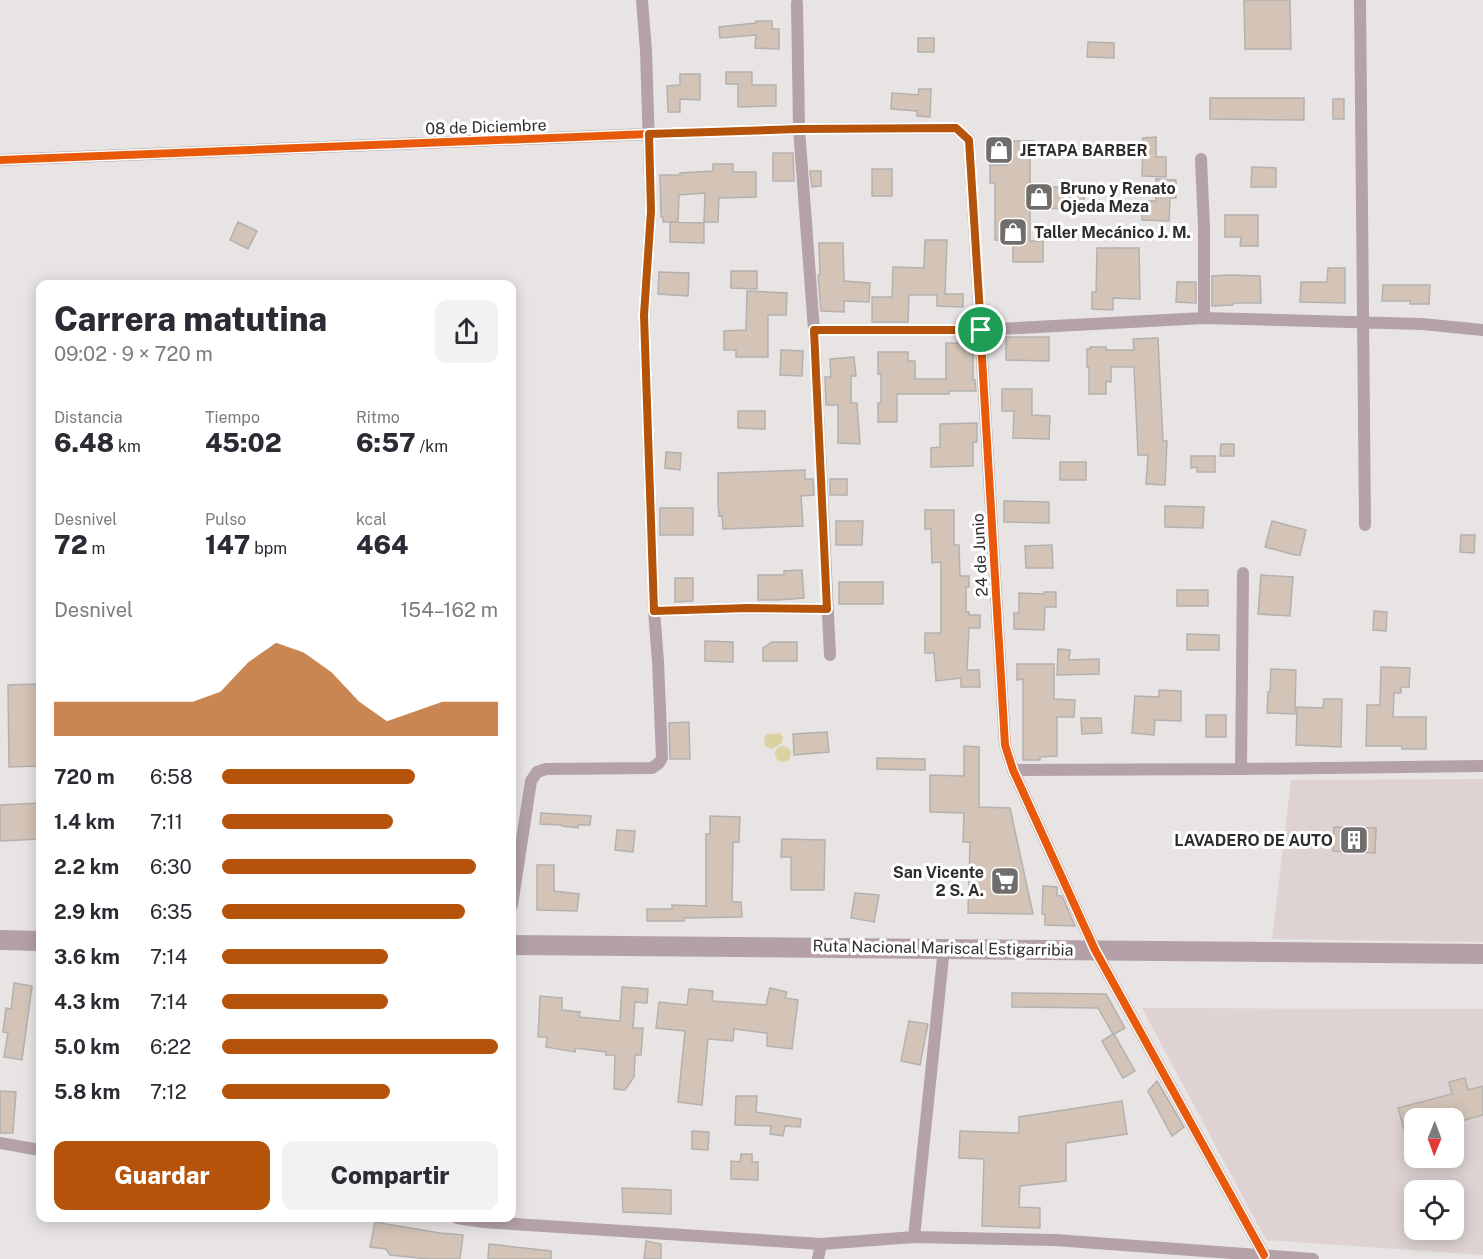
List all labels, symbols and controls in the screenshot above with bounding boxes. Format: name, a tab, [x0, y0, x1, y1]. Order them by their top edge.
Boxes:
street label: 08 de Diciembre	[425, 115, 547, 139]
shop icon: JETAPA BARBER	[983, 134, 1015, 166]
place label: JETAPA BARBER	[1020, 141, 1148, 160]
place label: Bruno y Renato Ojeda Meza	[1060, 179, 1176, 216]
shop icon: Bruno y Renato Ojeda Meza	[1023, 181, 1055, 213]
shop icon: Taller Mecánico J. M.	[997, 216, 1029, 248]
place label: Taller Mecánico J. M.	[1034, 223, 1191, 242]
text: Carrera matutina	[54, 300, 327, 338]
button: share	[435, 300, 498, 363]
pin	[955, 304, 1006, 355]
icon: arrive	[964, 313, 997, 346]
text: 09:02 · 9 × 720 m	[54, 342, 213, 366]
text: Distancia	[54, 408, 123, 427]
text: Tiempo	[205, 408, 260, 427]
text: Ritmo	[356, 408, 400, 427]
text: 6.48	[54, 427, 114, 458]
text: 45:02	[205, 427, 282, 458]
text: 6:57	[356, 427, 416, 458]
text: km	[114, 437, 141, 456]
text: /km	[416, 437, 448, 456]
text: Desnivel	[54, 510, 117, 529]
text: Pulso	[205, 510, 246, 529]
text: kcal	[356, 510, 387, 529]
street label: 24 de Junio	[968, 513, 992, 597]
text: 72	[54, 529, 88, 560]
text: 147	[205, 529, 250, 560]
text: 464	[356, 529, 408, 560]
text: m	[88, 539, 105, 558]
text: bpm	[250, 539, 287, 558]
text: Desnivel	[54, 598, 133, 622]
text: 154–162 m	[400, 598, 498, 622]
text: 720 m	[54, 765, 115, 789]
text: 6:58	[150, 765, 193, 789]
text: 1.4 km	[54, 810, 115, 834]
text: 7:11	[150, 810, 183, 834]
building icon: LAVADERO DE AUTO	[1338, 824, 1370, 856]
place label: LAVADERO DE AUTO	[1174, 831, 1333, 850]
text: 2.2 km	[54, 855, 119, 879]
text: 6:30	[150, 855, 192, 879]
place label: San Vicente 2 S. A.	[893, 863, 984, 900]
supermarket icon: San Vicente 2 S. A.	[989, 865, 1021, 897]
text: 2.9 km	[54, 900, 119, 924]
text: 6:35	[150, 900, 192, 924]
street label: Ruta Nacional Mariscal Estigarribia	[812, 936, 1074, 960]
text: 3.6 km	[54, 945, 120, 969]
text: 7:14	[150, 945, 187, 969]
text: 4.3 km	[54, 990, 120, 1014]
text: 7:14	[150, 990, 187, 1014]
text: 5.0 km	[54, 1035, 120, 1059]
text: 6:22	[150, 1035, 191, 1059]
text: 5.8 km	[54, 1080, 120, 1104]
text: 7:12	[150, 1080, 187, 1104]
north arrow	[1404, 1108, 1464, 1168]
map controls	[1404, 1108, 1464, 1240]
button: Guardar	[54, 1141, 270, 1210]
button: Compartir	[282, 1141, 498, 1210]
button: locate	[1404, 1180, 1464, 1240]

